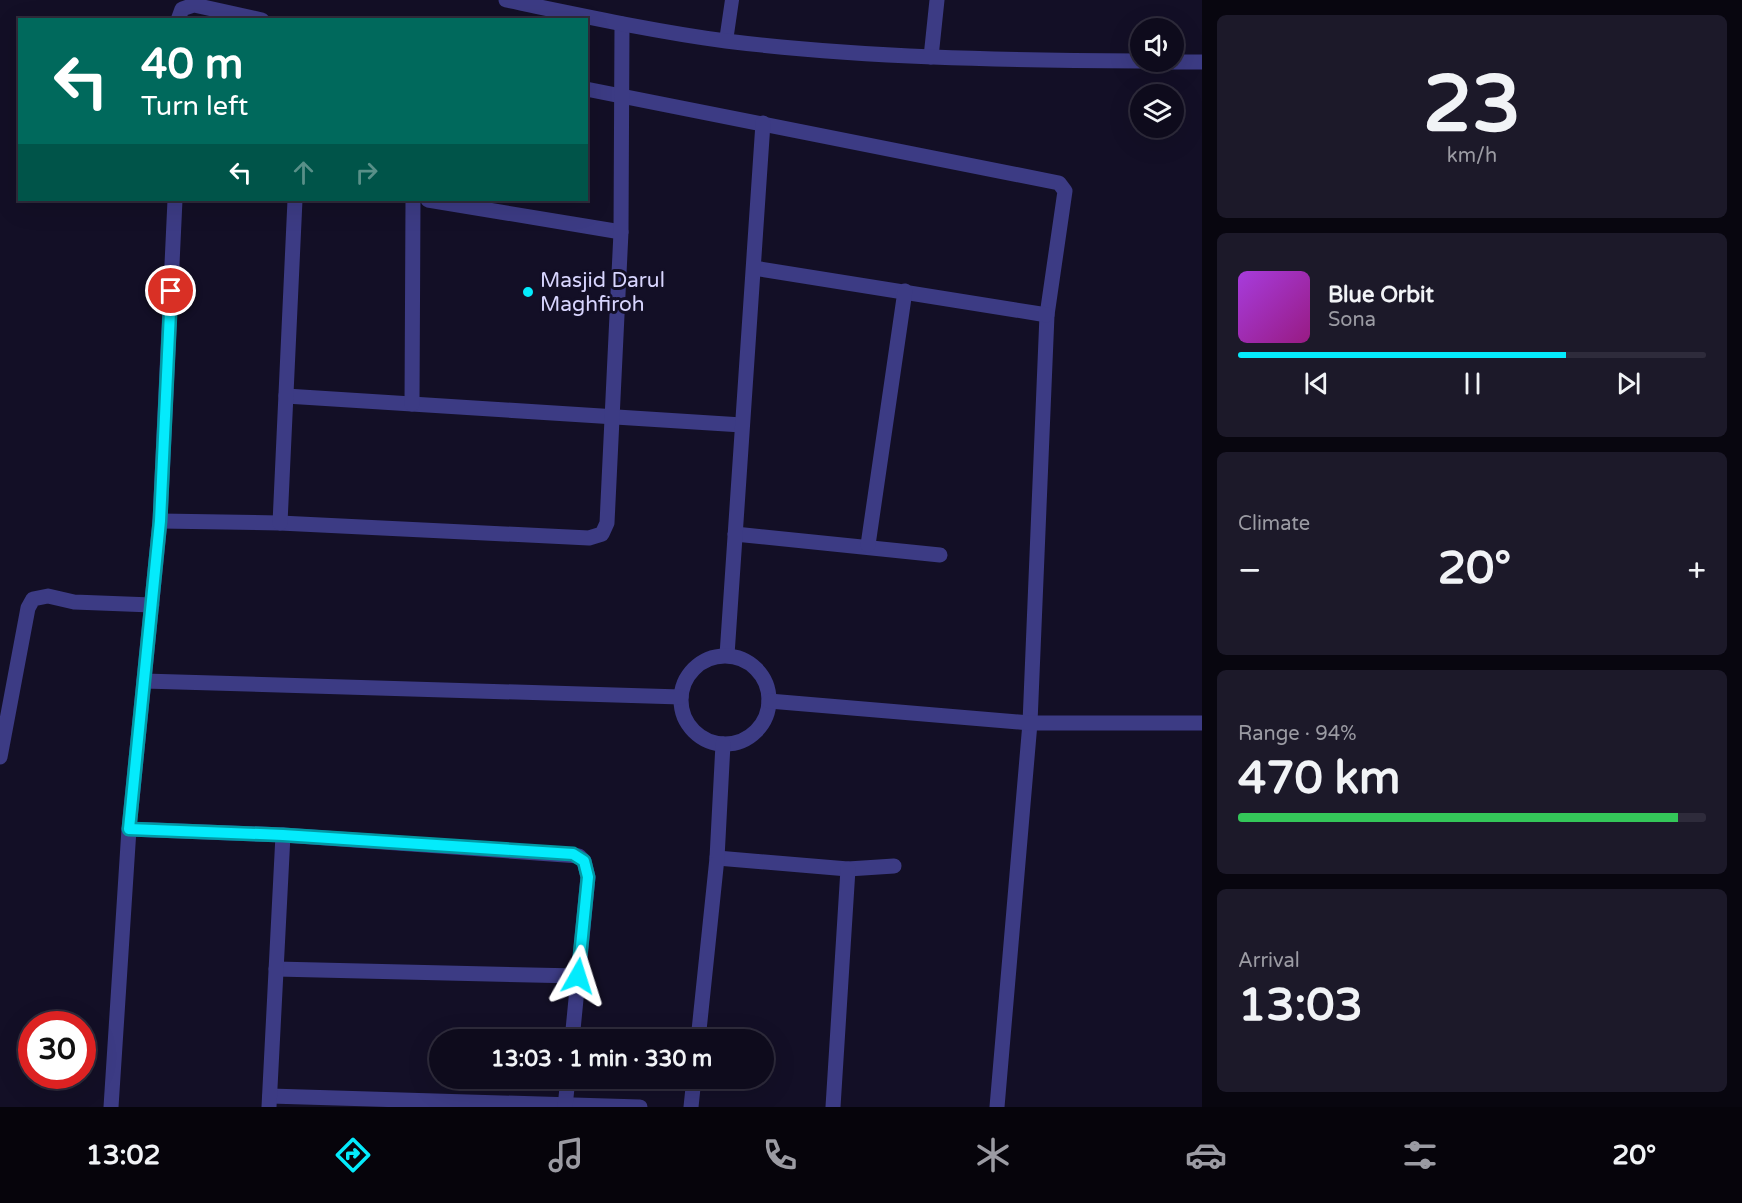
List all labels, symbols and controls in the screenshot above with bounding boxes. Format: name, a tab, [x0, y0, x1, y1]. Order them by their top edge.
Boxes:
map controls	[1130, 18, 1184, 138]
button: sound	[1130, 18, 1184, 72]
text: 40 m	[141, 39, 243, 90]
icon: left	[42, 42, 120, 120]
text: 23	[1423, 58, 1521, 152]
button: layers	[1130, 84, 1184, 138]
text: Turn left	[141, 90, 248, 123]
text: km/h	[1447, 144, 1497, 168]
icon: left	[224, 156, 257, 189]
icon: ahead	[287, 156, 320, 189]
icon: right	[350, 156, 383, 189]
pin	[145, 265, 196, 316]
place label: Masjid Darul Maghfiroh	[540, 268, 665, 317]
icon: arrive	[154, 274, 187, 307]
text: Blue Orbit	[1328, 282, 1434, 308]
marker: Masjid Darul Maghfiroh	[521, 285, 535, 299]
text: Sona	[1328, 308, 1376, 332]
icon: previous	[1300, 367, 1333, 400]
icon: pause	[1456, 367, 1489, 400]
icon: next	[1612, 367, 1645, 400]
text: Climate	[1238, 512, 1310, 536]
text: 20°	[1438, 542, 1511, 596]
text: −	[1238, 551, 1262, 590]
text: +	[1687, 551, 1706, 590]
text: Range · 94%	[1238, 722, 1357, 746]
text: 470 km	[1238, 752, 1400, 806]
position arrow	[546, 944, 610, 1008]
text: Arrival	[1238, 949, 1300, 973]
text: 13:03	[1238, 979, 1363, 1033]
speed limit sign: 30	[18, 1011, 96, 1089]
text: 13:03 · 1 min · 330 m	[491, 1046, 712, 1072]
icon: directions	[332, 1134, 374, 1176]
icon: music	[545, 1134, 587, 1176]
icon: phone	[759, 1134, 801, 1176]
icon: climate	[972, 1134, 1014, 1176]
icon: car	[1185, 1134, 1227, 1176]
icon: filters	[1399, 1134, 1441, 1176]
text: 13:02	[86, 1139, 161, 1172]
text: 20°	[1612, 1139, 1656, 1172]

